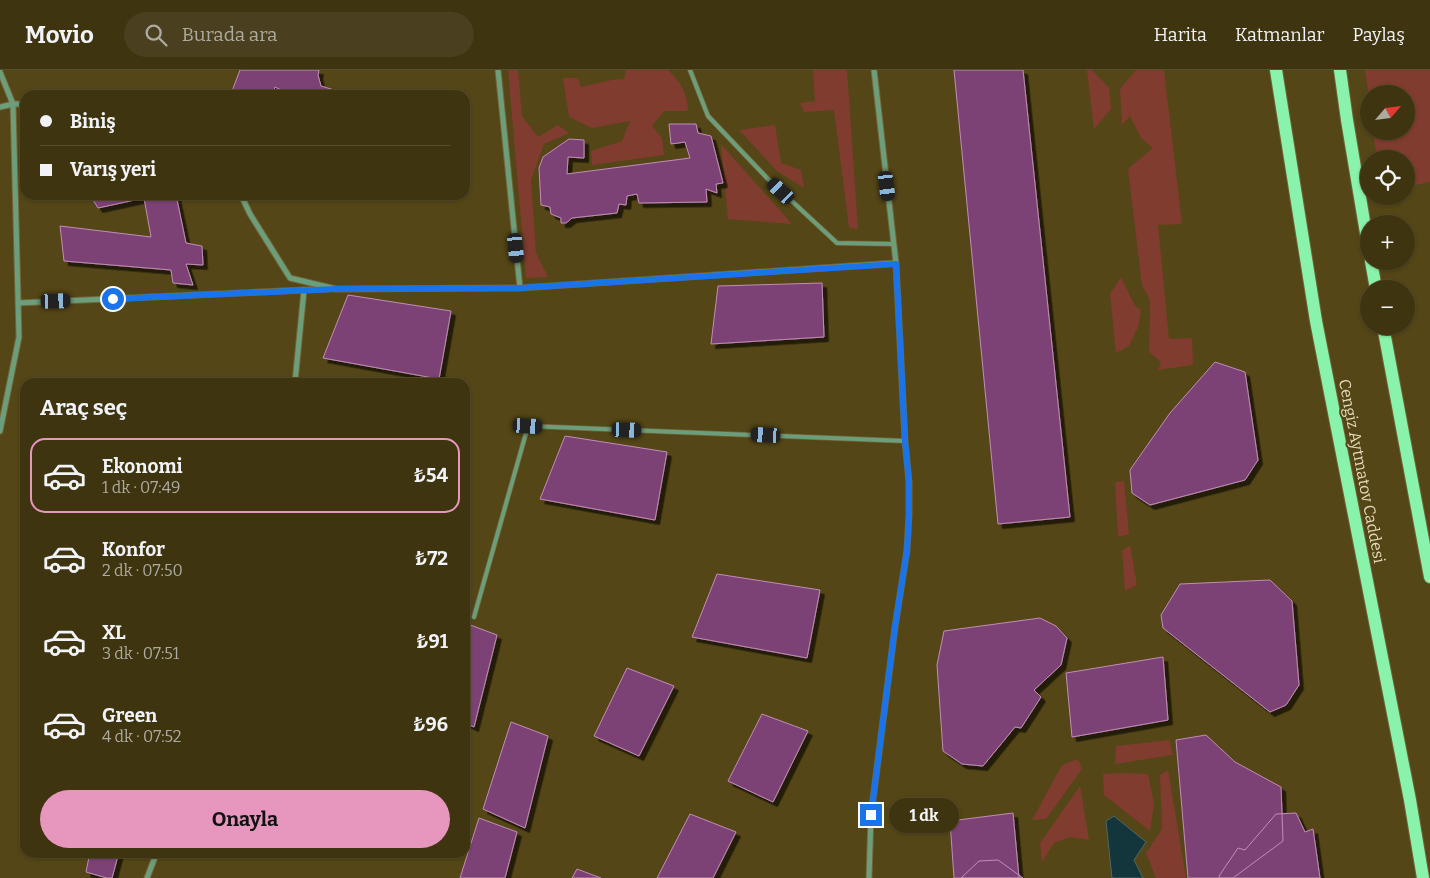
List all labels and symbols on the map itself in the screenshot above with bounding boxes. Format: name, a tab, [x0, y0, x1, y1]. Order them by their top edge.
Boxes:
north arrow	[1360, 85, 1415, 140]
car	[877, 170, 896, 202]
car	[764, 175, 797, 207]
car	[506, 232, 525, 264]
route start	[102, 288, 124, 310]
car	[40, 293, 71, 309]
street label: Cengiz Aytmatov Caddesi	[1335, 377, 1389, 565]
car	[512, 418, 543, 434]
car	[611, 422, 642, 438]
car	[750, 427, 781, 443]
callout: 1 dk	[888, 798, 958, 832]
route end	[860, 804, 882, 826]

